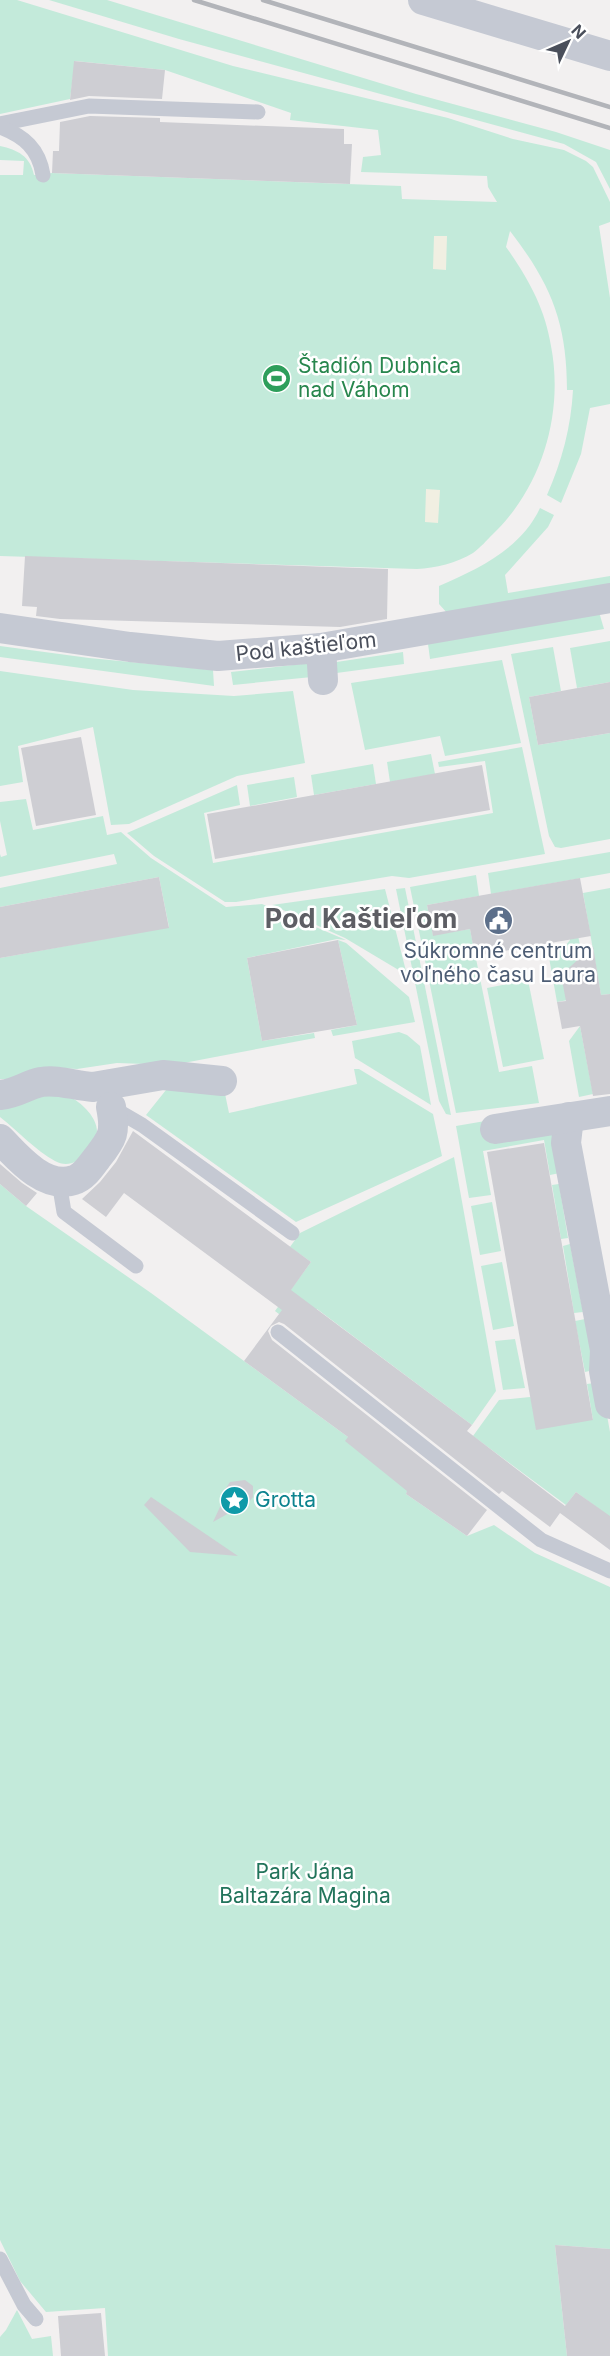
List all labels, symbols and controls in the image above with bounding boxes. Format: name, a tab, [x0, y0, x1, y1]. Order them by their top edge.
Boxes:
north arrow	[538, 12, 598, 72]
text: N	[567, 20, 590, 43]
place label: Štadión Dubnica nad Váhom	[298, 353, 461, 402]
sports icon: Štadión Dubnica nad Váhom	[261, 362, 293, 394]
street label: Pod kaštieľom	[234, 627, 378, 666]
district label: Pod Kaštieľom	[265, 902, 457, 935]
public building icon: Súkromné centrum voľného času Laura	[482, 904, 514, 936]
place label: Súkromné centrum voľného času Laura	[400, 938, 596, 987]
place icon: Grotta	[218, 1484, 250, 1516]
place label: Grotta	[255, 1487, 316, 1512]
park label: Park Jána Baltazára Magina	[219, 1859, 391, 1908]

